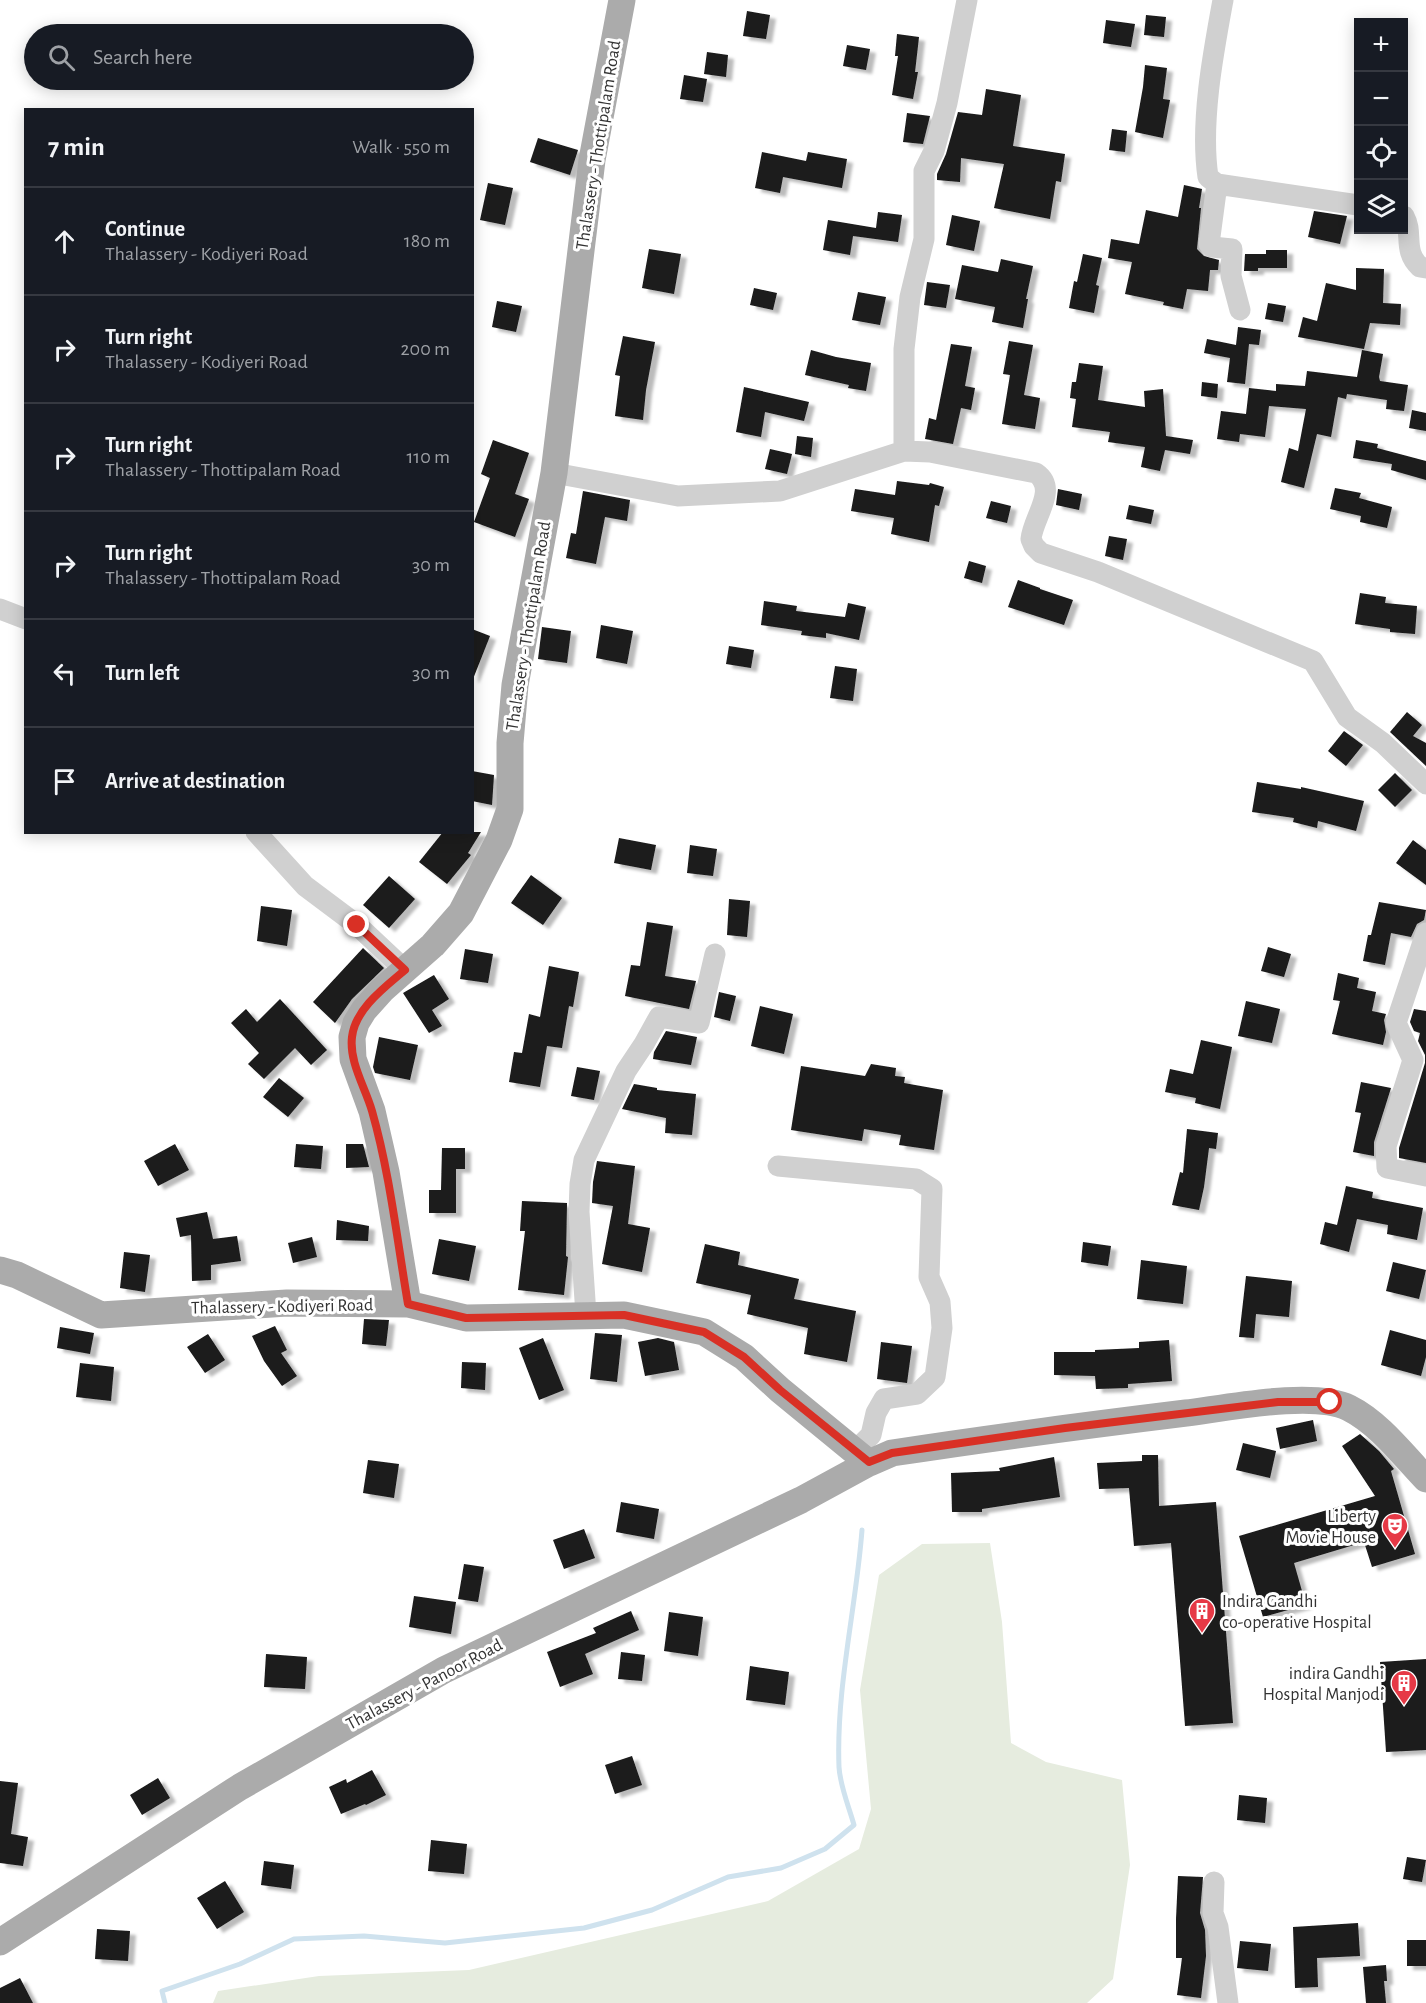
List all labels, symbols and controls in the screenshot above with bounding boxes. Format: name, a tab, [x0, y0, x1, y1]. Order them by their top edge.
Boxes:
map controls	[1354, 18, 1408, 234]
button: +	[1354, 18, 1408, 72]
search box	[24, 24, 474, 90]
street label: Thalassery - Thottipalam Road	[574, 39, 624, 251]
icon: search	[45, 41, 78, 74]
text: Search here	[93, 46, 192, 68]
button: −	[1354, 72, 1408, 126]
button: locate	[1354, 126, 1408, 180]
text: 7 min	[48, 134, 105, 160]
text: Walk · 550 m	[352, 137, 450, 157]
button: layers	[1354, 180, 1408, 234]
text: Continue	[105, 218, 185, 240]
icon: ahead	[48, 225, 81, 258]
text: 180 m	[404, 231, 450, 251]
text: Thalassery - Kodiyeri Road	[105, 244, 308, 264]
text: Turn right	[105, 326, 192, 348]
icon: right	[48, 333, 81, 366]
text: 200 m	[400, 339, 450, 359]
text: Thalassery - Kodiyeri Road	[105, 352, 308, 372]
text: Turn right	[105, 434, 192, 456]
icon: right	[48, 441, 81, 474]
text: 110 m	[406, 447, 450, 467]
text: Thalassery - Thottipalam Road	[105, 460, 340, 480]
street label: Thalassery - Thottipalam Road	[504, 520, 554, 732]
text: Turn right	[105, 542, 192, 564]
icon: right	[48, 549, 81, 582]
text: 30 m	[412, 555, 450, 575]
text: Thalassery - Thottipalam Road	[105, 568, 340, 588]
icon: left	[48, 657, 81, 690]
text: Turn left	[105, 662, 179, 684]
text: 30 m	[412, 663, 450, 683]
icon: arrive	[48, 765, 81, 798]
text: Arrive at destination	[105, 770, 285, 792]
route end	[343, 911, 369, 937]
street label: Thalassery - Kodiyeri Road	[191, 1296, 373, 1318]
route start	[1316, 1388, 1342, 1414]
place label: Liberty Movie House	[1285, 1508, 1376, 1547]
theatre icon: Liberty Movie House	[1380, 1511, 1410, 1549]
place label: Indira Gandhi co-operative Hospital	[1222, 1593, 1372, 1632]
building icon: Indira Gandhi co-operative Hospital	[1187, 1596, 1217, 1634]
street label: Thalassery - Panoor Road	[343, 1636, 506, 1734]
place label: indira Gandhi Hospital Manjodi	[1263, 1665, 1384, 1704]
building icon: indira Gandhi Hospital Manjodi	[1389, 1668, 1419, 1706]

